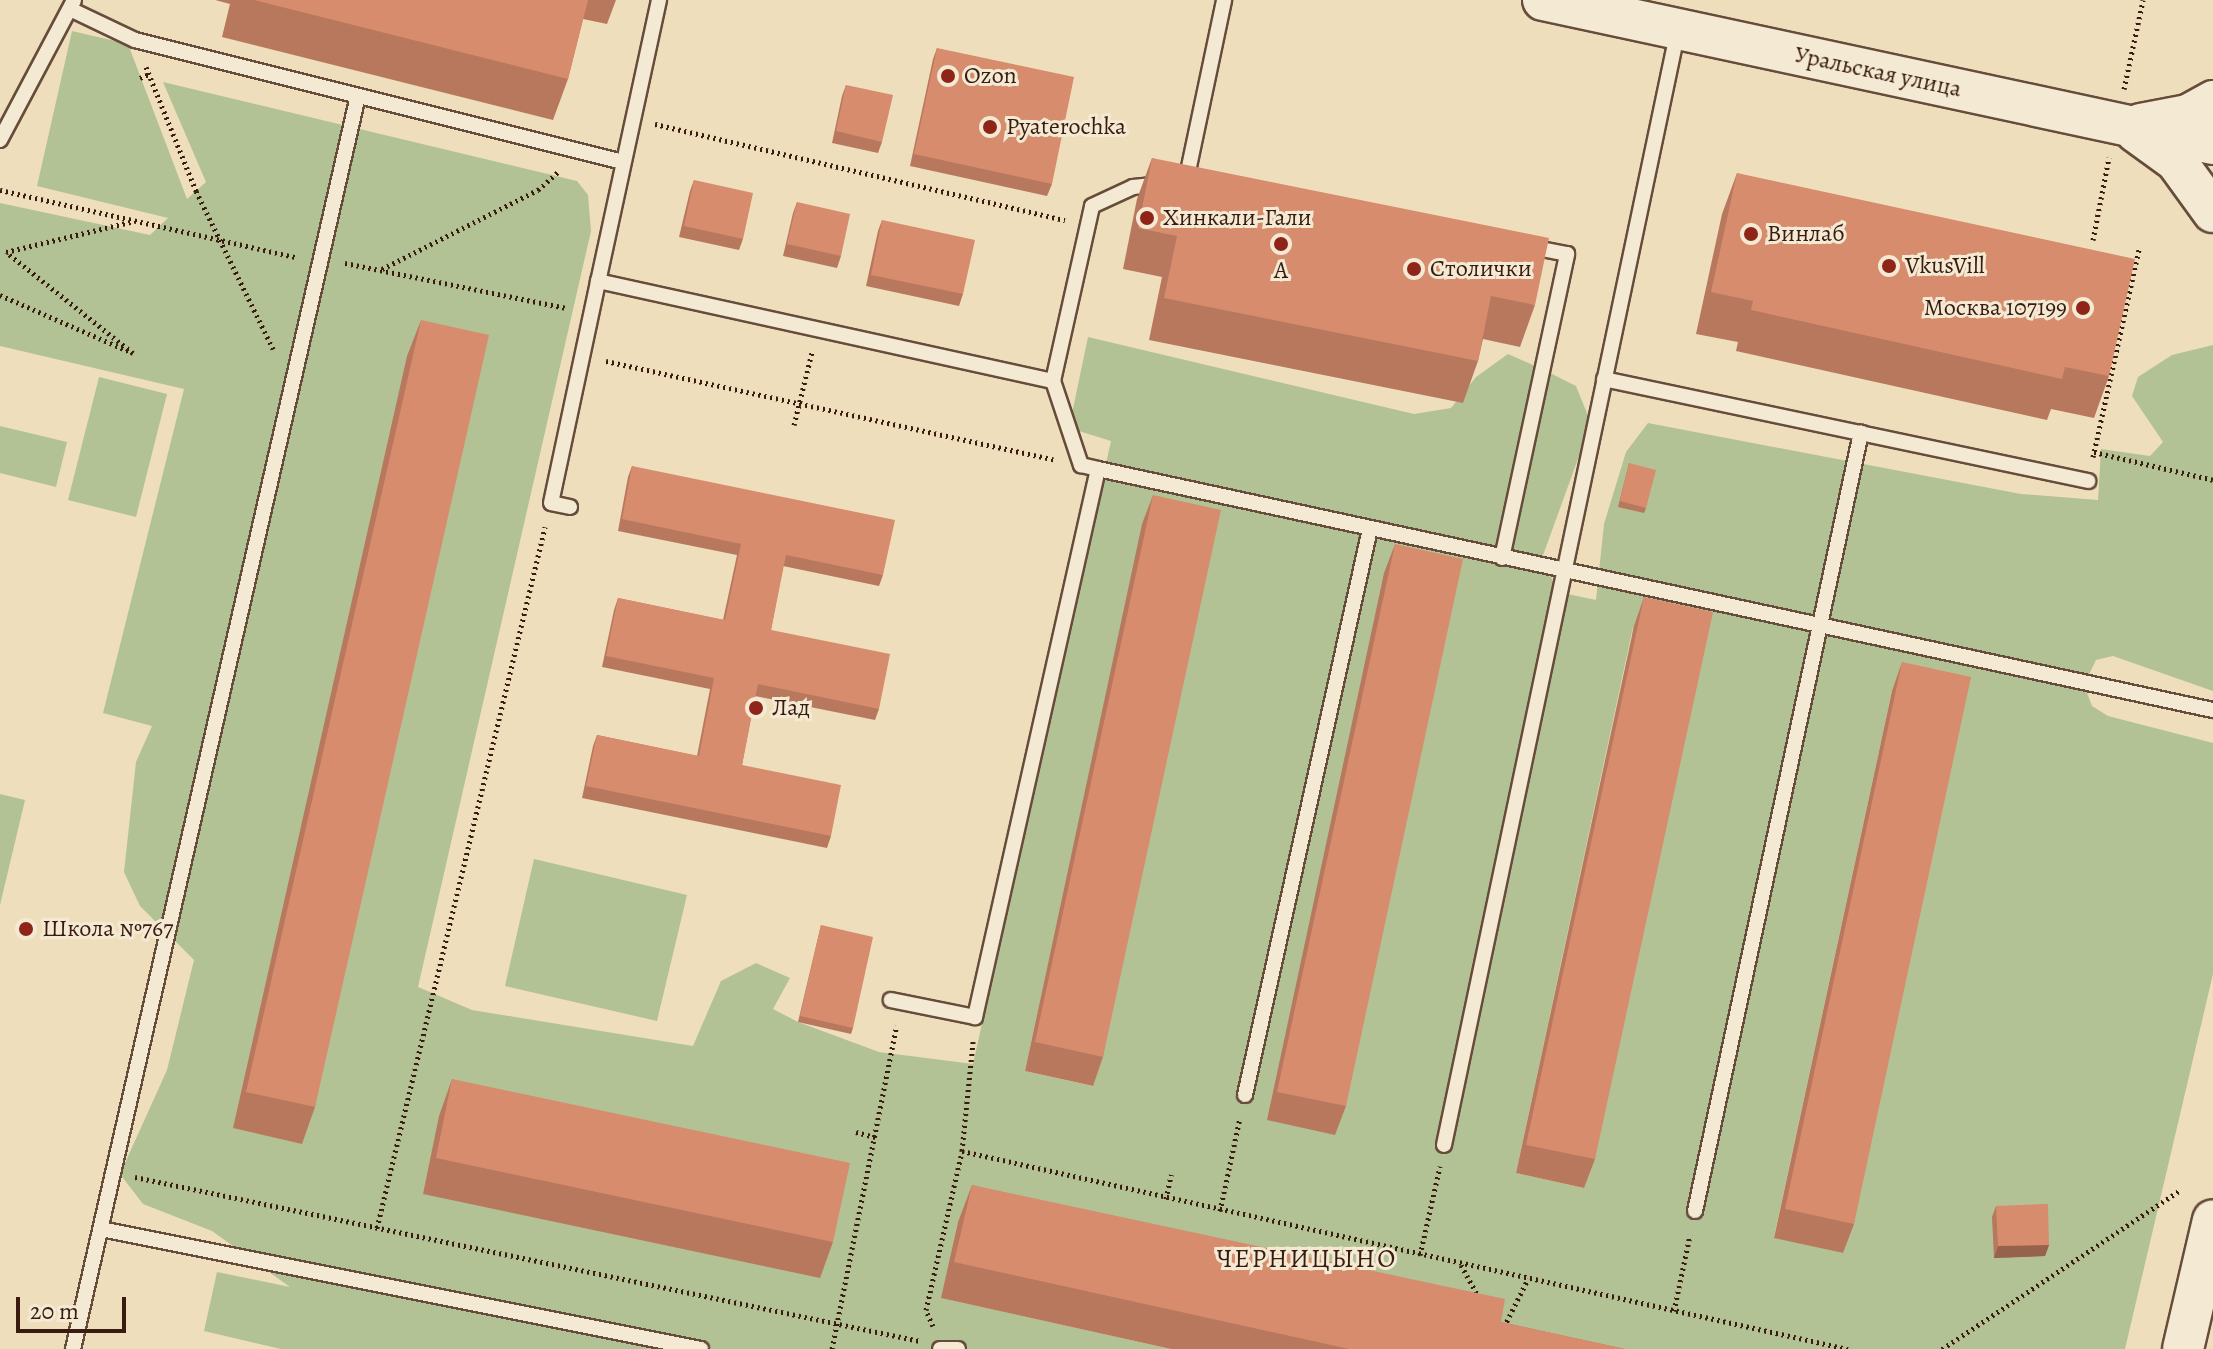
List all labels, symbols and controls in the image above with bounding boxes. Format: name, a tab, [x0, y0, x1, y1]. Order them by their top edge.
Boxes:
street label: Уральская улица	[1792, 40, 1964, 104]
place label: Ozon	[964, 62, 1017, 90]
marker: Ozon	[939, 67, 957, 85]
place label: Pyaterochka	[1006, 113, 1126, 141]
marker: Pyaterochka	[981, 118, 999, 136]
place label: Хинкали-Гали	[1163, 204, 1312, 232]
marker: Хинкали-Гали	[1138, 209, 1156, 227]
place label: Винлаб	[1767, 220, 1845, 248]
marker: Винлаб	[1742, 225, 1760, 243]
marker: А	[1272, 235, 1290, 253]
place label: VkusVill	[1905, 252, 1985, 280]
place label: Столички	[1430, 255, 1532, 283]
place label: А	[1274, 257, 1288, 285]
marker: VkusVill	[1880, 257, 1898, 275]
marker: Столички	[1405, 260, 1423, 278]
place label: Москва 107199	[1924, 294, 2067, 322]
marker: Москва 107199	[2074, 299, 2092, 317]
place label: Лад	[772, 694, 810, 722]
marker: Лад	[747, 699, 765, 717]
place label: Школа №767	[42, 915, 173, 943]
marker: Школа №767	[17, 920, 35, 938]
district label: ЧЕРНИЦЫНО	[1217, 1243, 1397, 1275]
scale bar	[20, 1281, 130, 1331]
text: 20 m	[30, 1295, 79, 1327]

